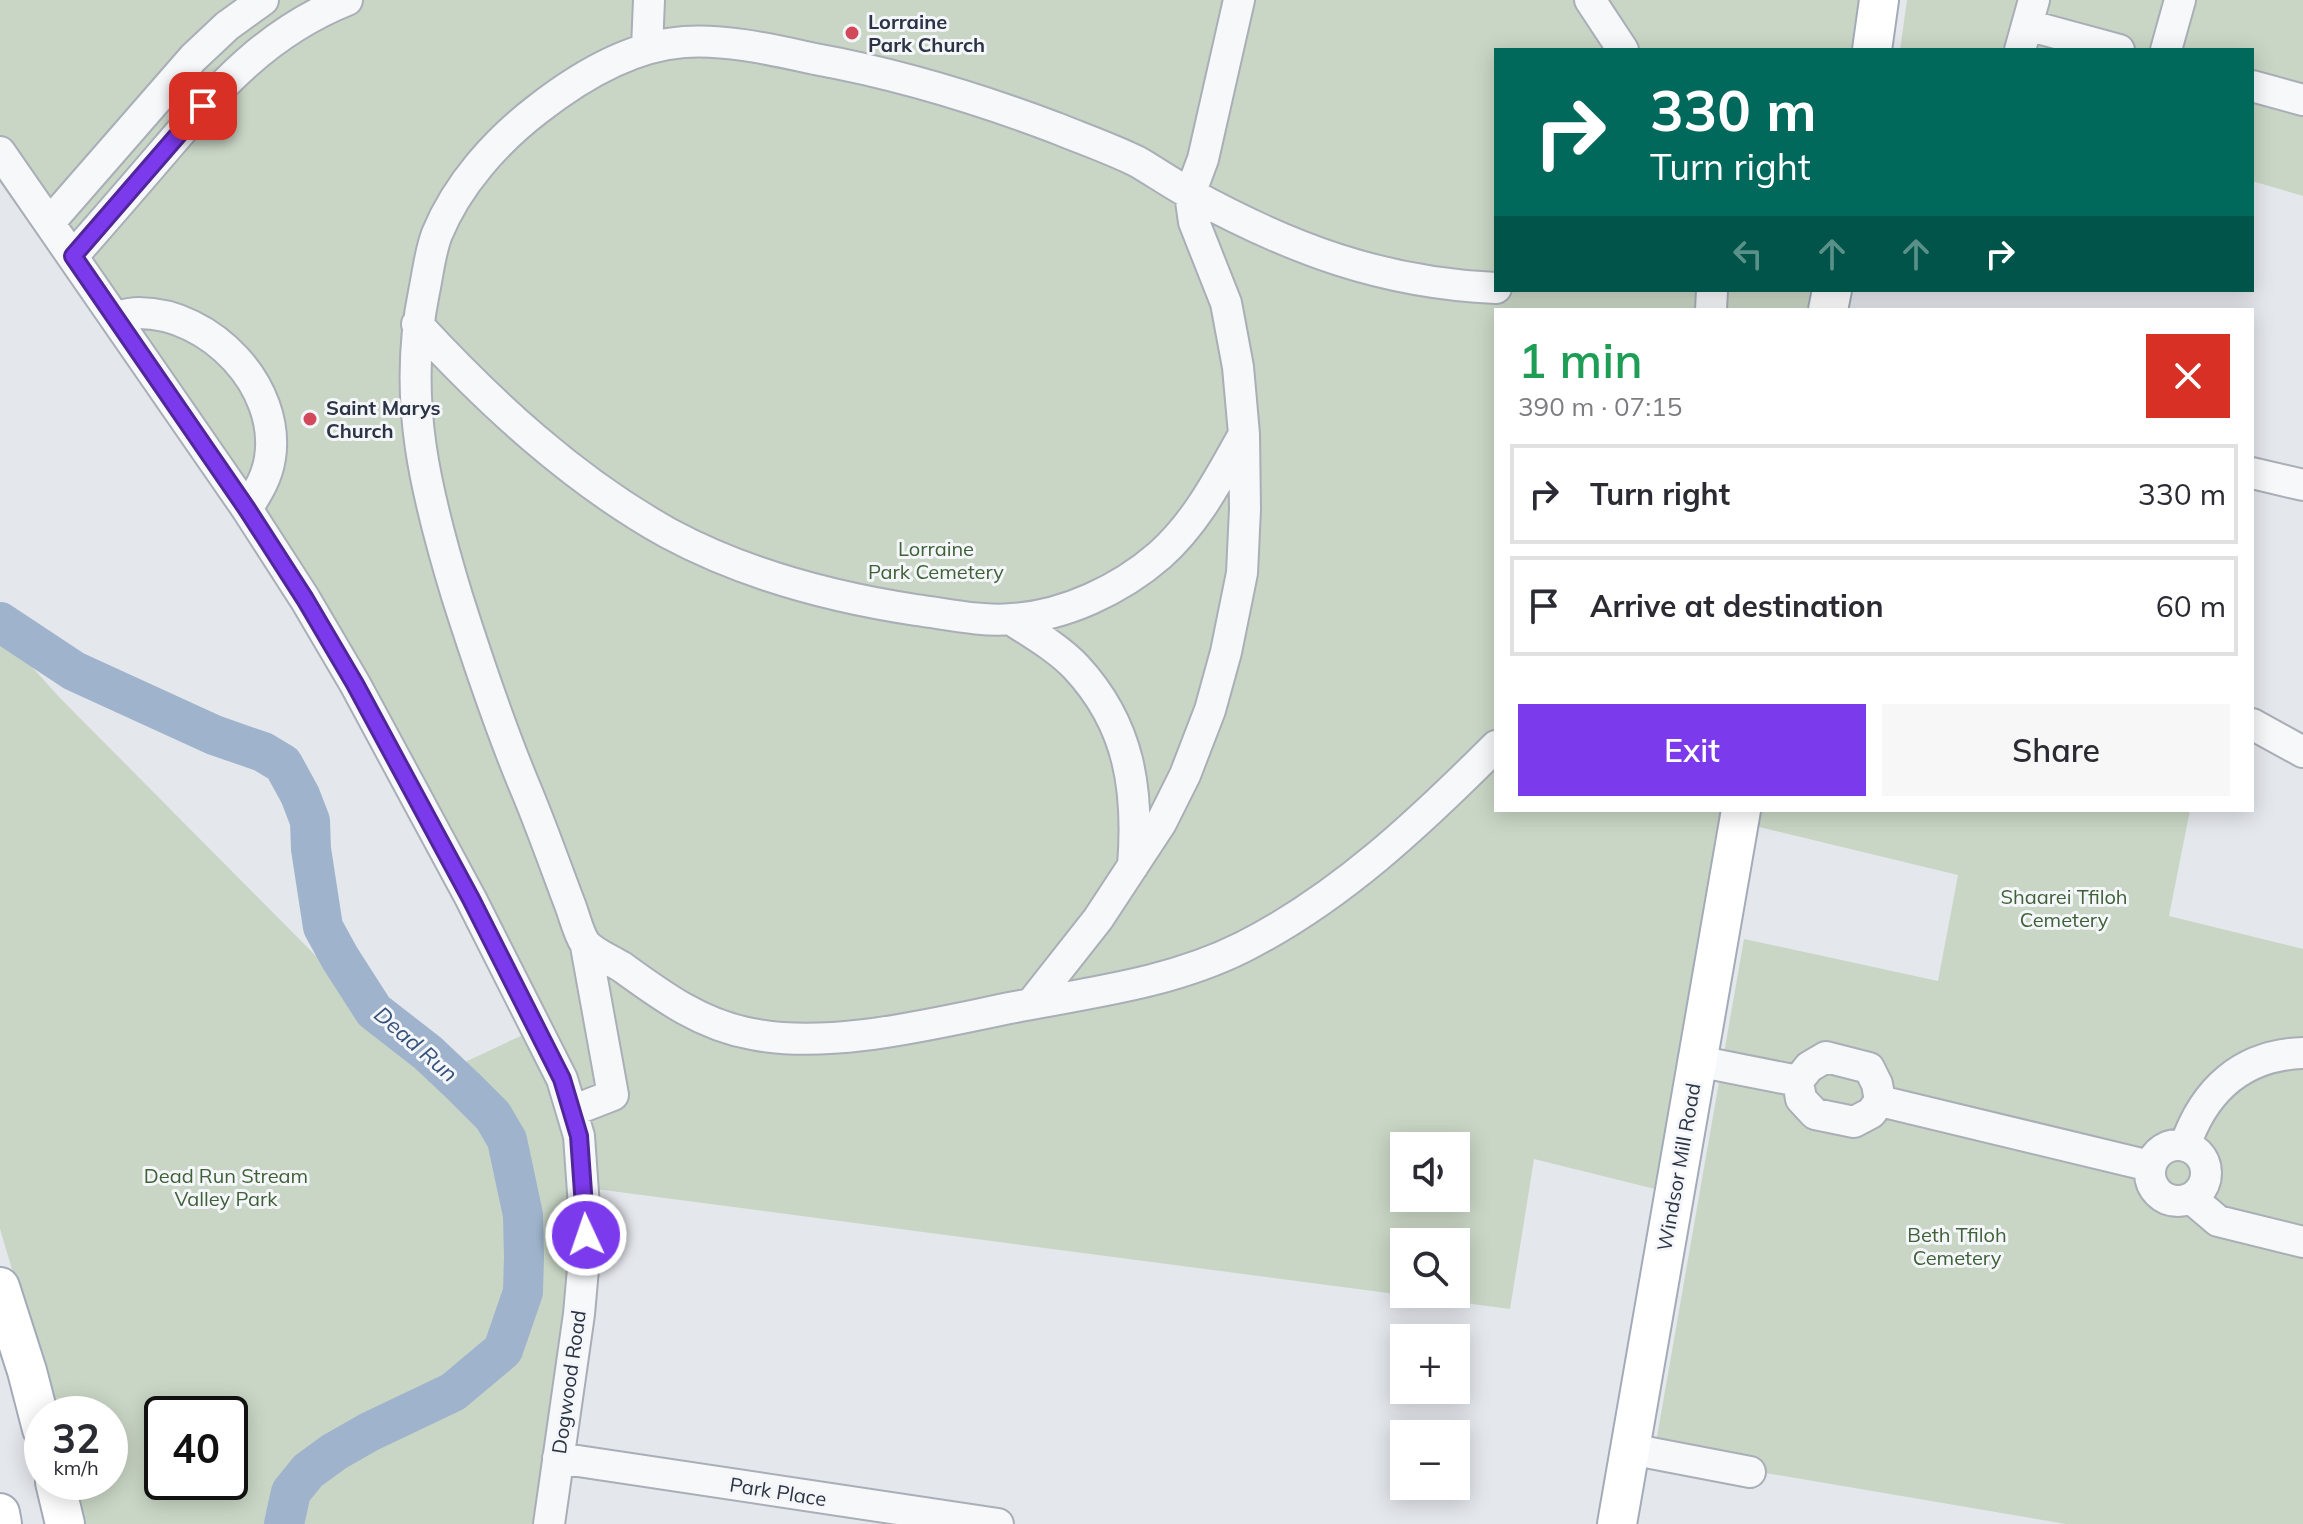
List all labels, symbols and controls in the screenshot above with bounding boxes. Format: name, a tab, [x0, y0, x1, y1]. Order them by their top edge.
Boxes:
place label: Lorraine Park Church	[868, 9, 985, 57]
marker: Lorraine Park Church	[843, 24, 861, 42]
pin	[169, 72, 237, 140]
text: 330 m	[1650, 75, 1817, 145]
icon: right	[1518, 80, 1622, 184]
icon: arrive	[181, 84, 225, 128]
text: Turn right	[1650, 144, 1811, 189]
icon: left	[1726, 232, 1770, 276]
icon: ahead	[1810, 232, 1854, 276]
icon: ahead	[1894, 232, 1938, 276]
icon: right	[1978, 232, 2022, 276]
text: 1 min	[1518, 330, 1643, 390]
button: close	[2146, 334, 2230, 418]
text: 390 m · 07:15	[1518, 390, 1682, 423]
place label: Saint Marys Church	[326, 395, 441, 443]
marker: Saint Marys Church	[301, 410, 319, 428]
icon: right	[1522, 472, 1566, 516]
text: Turn right	[1590, 475, 1730, 513]
text: 330 m	[2138, 475, 2226, 513]
park label: Lorraine Park Cemetery	[868, 536, 1004, 584]
icon: arrive	[1522, 584, 1566, 628]
text: Arrive at destination	[1590, 587, 1884, 625]
text: 60 m	[2156, 587, 2226, 625]
button: Exit	[1518, 704, 1866, 796]
button: Share	[1882, 704, 2230, 796]
park label: Shaarei Tfiloh Cemetery	[2000, 884, 2128, 932]
water label: Dead Run	[369, 1000, 463, 1088]
street label: Windsor Mill Road	[1651, 1081, 1706, 1253]
map controls	[1390, 1132, 1470, 1500]
button: sound	[1390, 1132, 1470, 1212]
park label: Dead Run Stream Valley Park	[144, 1163, 308, 1211]
position arrow	[544, 1193, 628, 1277]
park label: Beth Tfiloh Cemetery	[1907, 1222, 2007, 1270]
button: search	[1390, 1228, 1470, 1308]
street label: Dogwood Road	[546, 1309, 591, 1455]
button: +	[1390, 1324, 1470, 1404]
speed limit sign: 40	[144, 1396, 248, 1500]
text: 32	[52, 1413, 100, 1463]
button: −	[1390, 1420, 1470, 1500]
text: km/h	[53, 1455, 99, 1480]
street label: Park Place	[728, 1472, 828, 1511]

